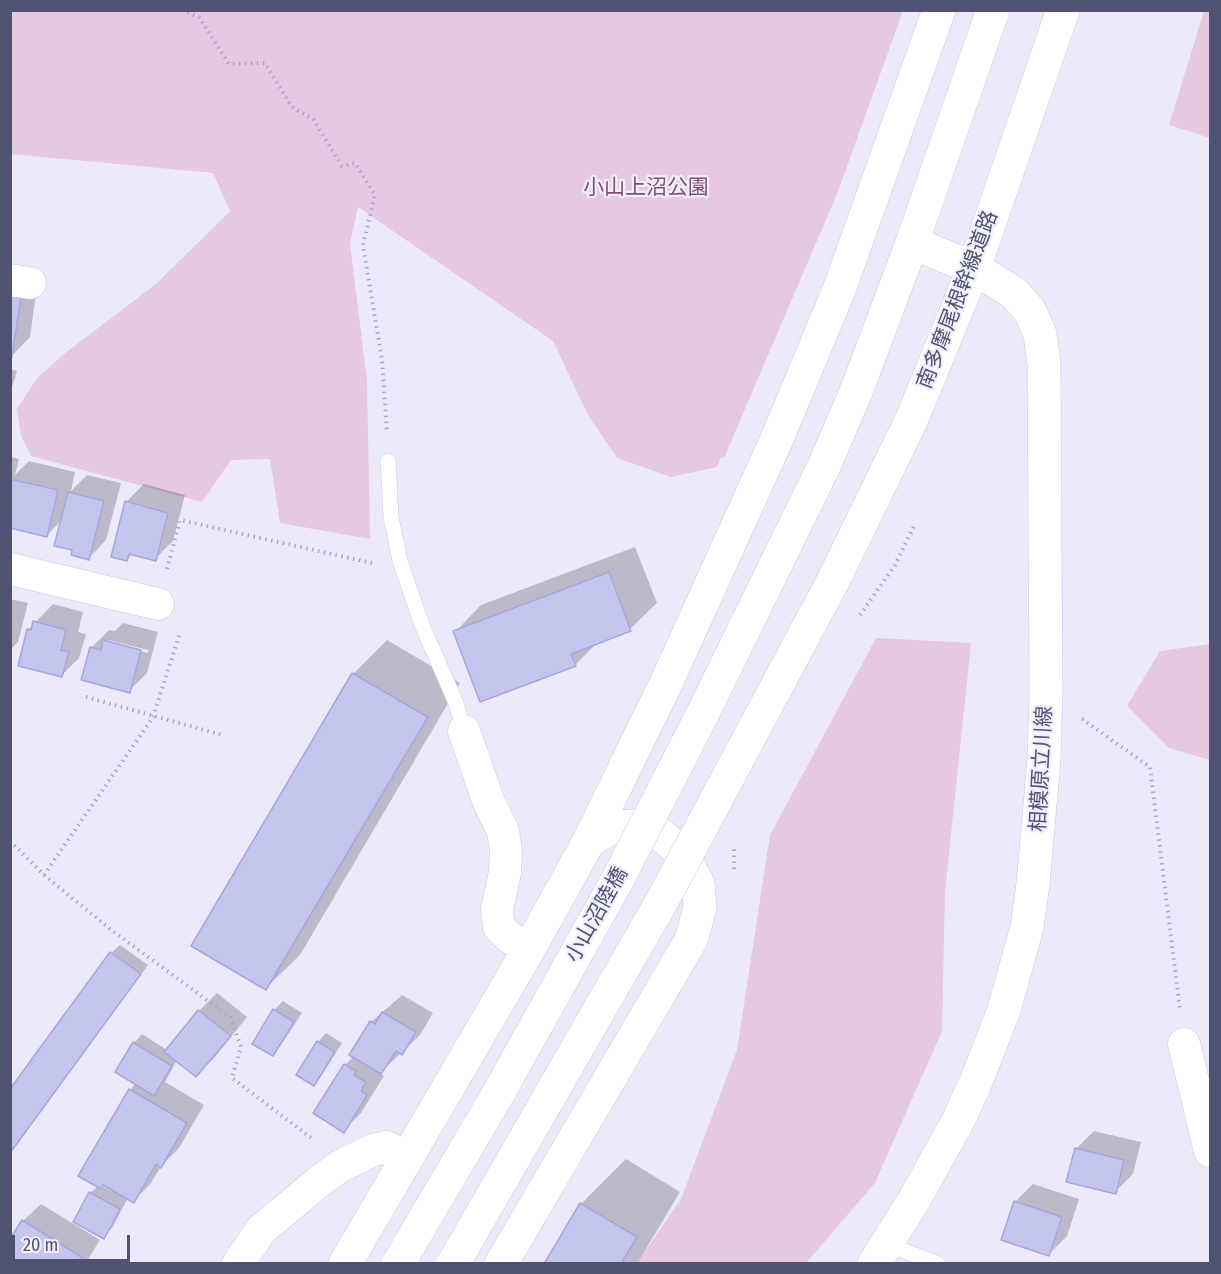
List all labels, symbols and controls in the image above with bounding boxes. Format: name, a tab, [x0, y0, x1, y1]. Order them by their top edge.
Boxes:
park label: 小山上沼公園	[583, 175, 709, 201]
street label: 南多摩尾根幹線道路	[912, 207, 1004, 393]
street label: 相模原立川線	[1026, 705, 1058, 833]
street label: 小山沼陸橋	[561, 863, 633, 967]
scale bar	[15, 1223, 134, 1261]
text: 20 m	[23, 1234, 58, 1256]

